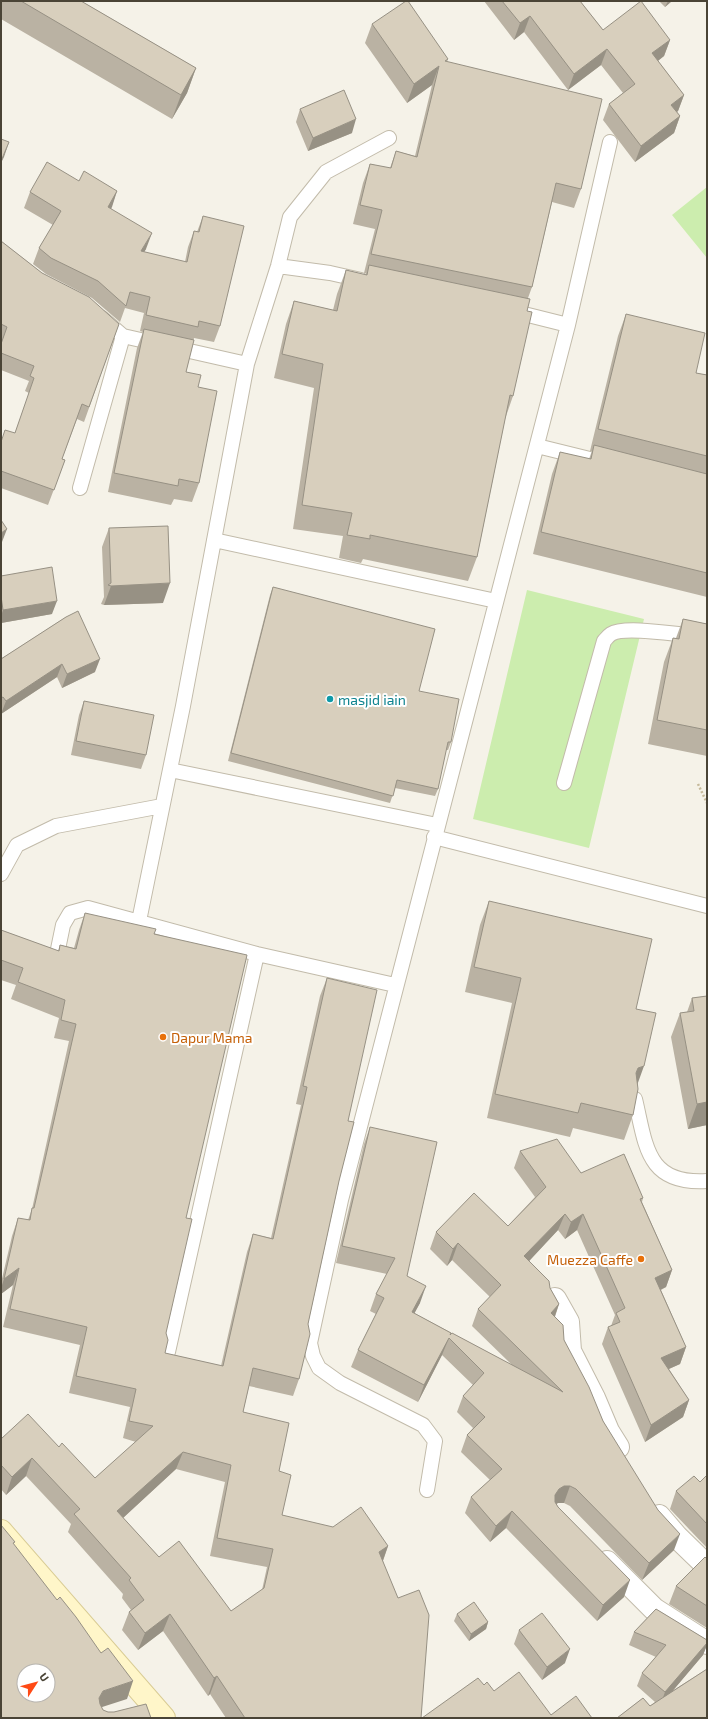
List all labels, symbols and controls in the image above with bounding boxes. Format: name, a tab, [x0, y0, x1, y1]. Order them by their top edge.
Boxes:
place label: masjid iain	[338, 691, 406, 708]
marker: masjid iain	[325, 694, 335, 704]
place label: Dapur Mama	[171, 1029, 252, 1046]
marker: Dapur Mama	[158, 1032, 168, 1042]
place label: Muezza Caffe	[547, 1251, 633, 1268]
marker: Muezza Caffe	[636, 1254, 646, 1264]
north arrow	[16, 1663, 56, 1703]
text: U	[37, 1670, 52, 1684]

